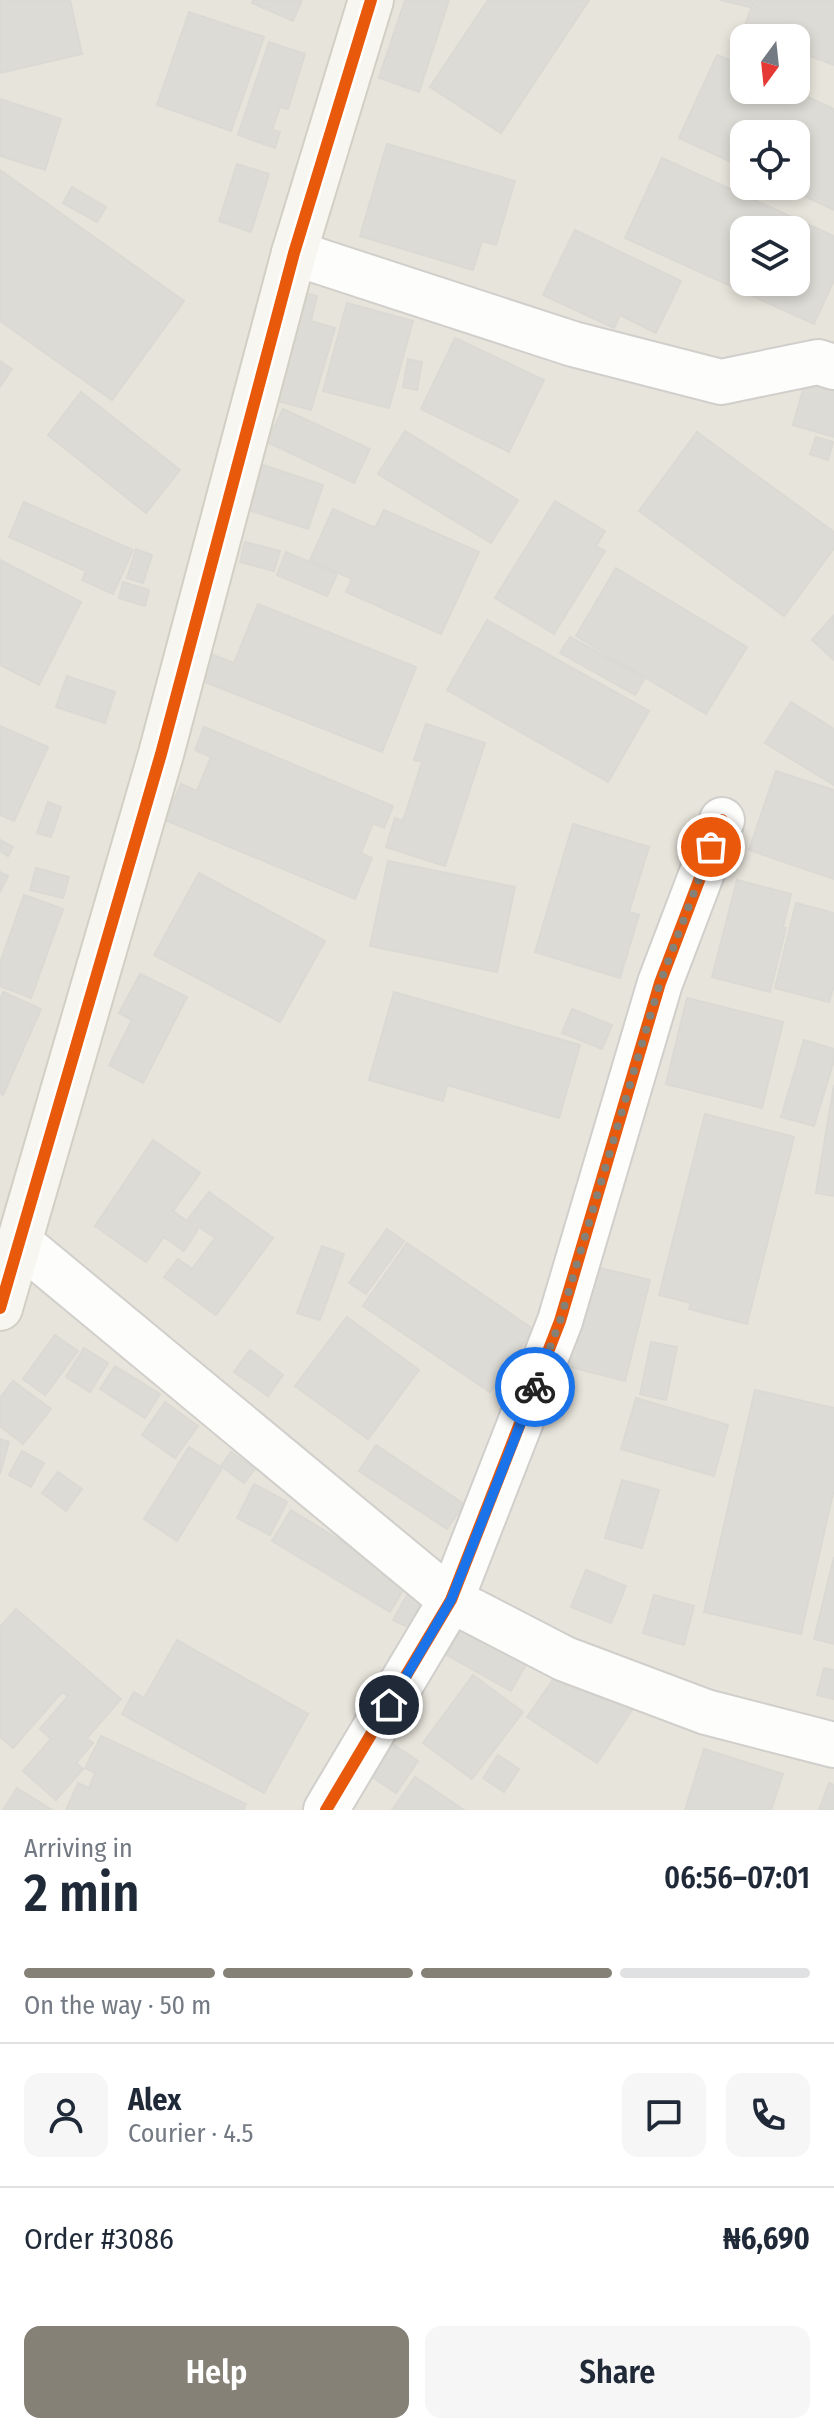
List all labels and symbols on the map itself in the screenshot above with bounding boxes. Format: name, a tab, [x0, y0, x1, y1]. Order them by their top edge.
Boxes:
north arrow	[730, 24, 810, 104]
pin	[677, 813, 745, 881]
courier	[495, 1347, 575, 1427]
pin	[355, 1671, 423, 1739]

